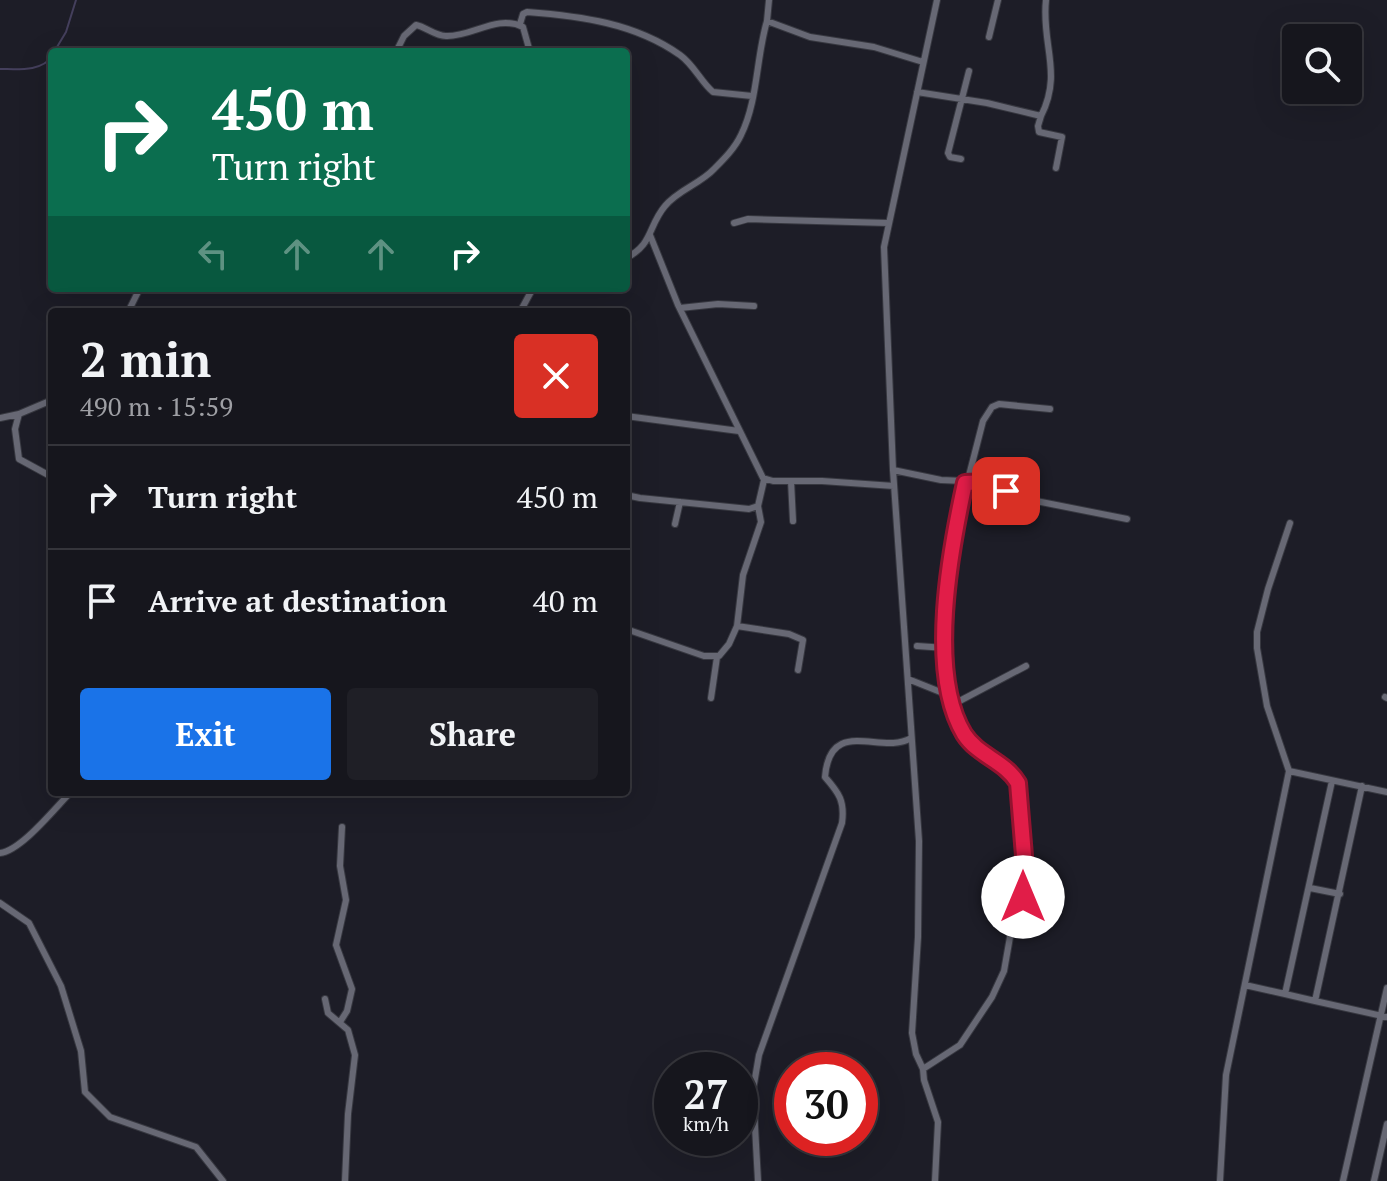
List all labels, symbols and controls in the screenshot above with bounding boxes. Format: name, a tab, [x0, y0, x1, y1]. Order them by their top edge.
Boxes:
map controls	[1282, 24, 1362, 104]
button: search	[1282, 24, 1362, 104]
text: 450 m	[212, 72, 374, 146]
icon: right	[80, 80, 184, 184]
text: Turn right	[212, 143, 376, 190]
icon: left	[191, 232, 235, 276]
icon: ahead	[275, 232, 319, 276]
icon: ahead	[359, 232, 403, 276]
icon: right	[443, 232, 487, 276]
text: 2 min	[80, 327, 211, 391]
button: close	[514, 334, 598, 418]
text: 490 m · 15:59	[80, 389, 233, 423]
pin	[972, 457, 1040, 525]
icon: arrive	[984, 469, 1028, 513]
icon: right	[80, 475, 124, 519]
text: Turn right	[148, 477, 297, 517]
text: 450 m	[517, 477, 598, 517]
icon: arrive	[80, 579, 124, 623]
text: Arrive at destination	[148, 581, 447, 621]
text: 40 m	[533, 581, 598, 621]
button: Exit	[80, 688, 331, 780]
button: Share	[347, 688, 598, 780]
position arrow	[981, 855, 1065, 939]
speed limit sign: 30	[774, 1052, 878, 1156]
text: 27	[683, 1067, 729, 1120]
text: km/h	[683, 1110, 729, 1137]

